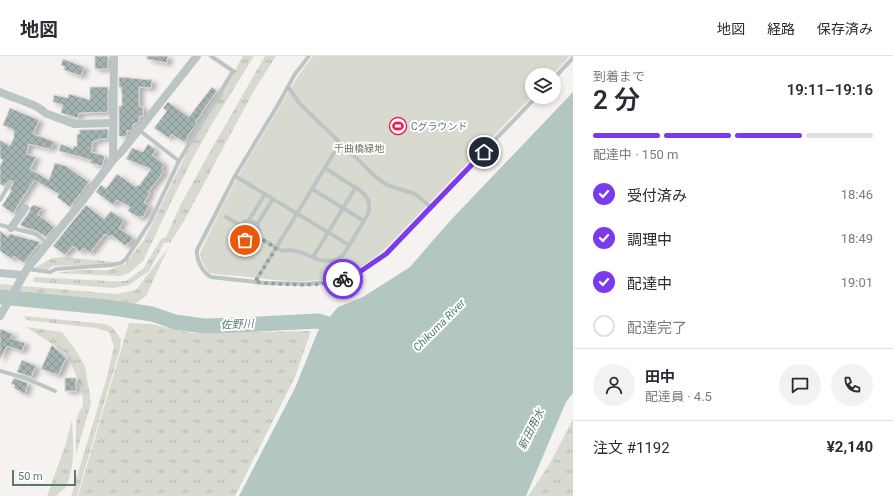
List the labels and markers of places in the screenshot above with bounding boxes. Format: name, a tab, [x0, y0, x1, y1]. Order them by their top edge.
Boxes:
sports icon: Cグラウンド	[388, 116, 408, 136]
place label: Cグラウンド	[411, 121, 468, 132]
pin	[467, 135, 501, 169]
pin	[228, 223, 262, 257]

